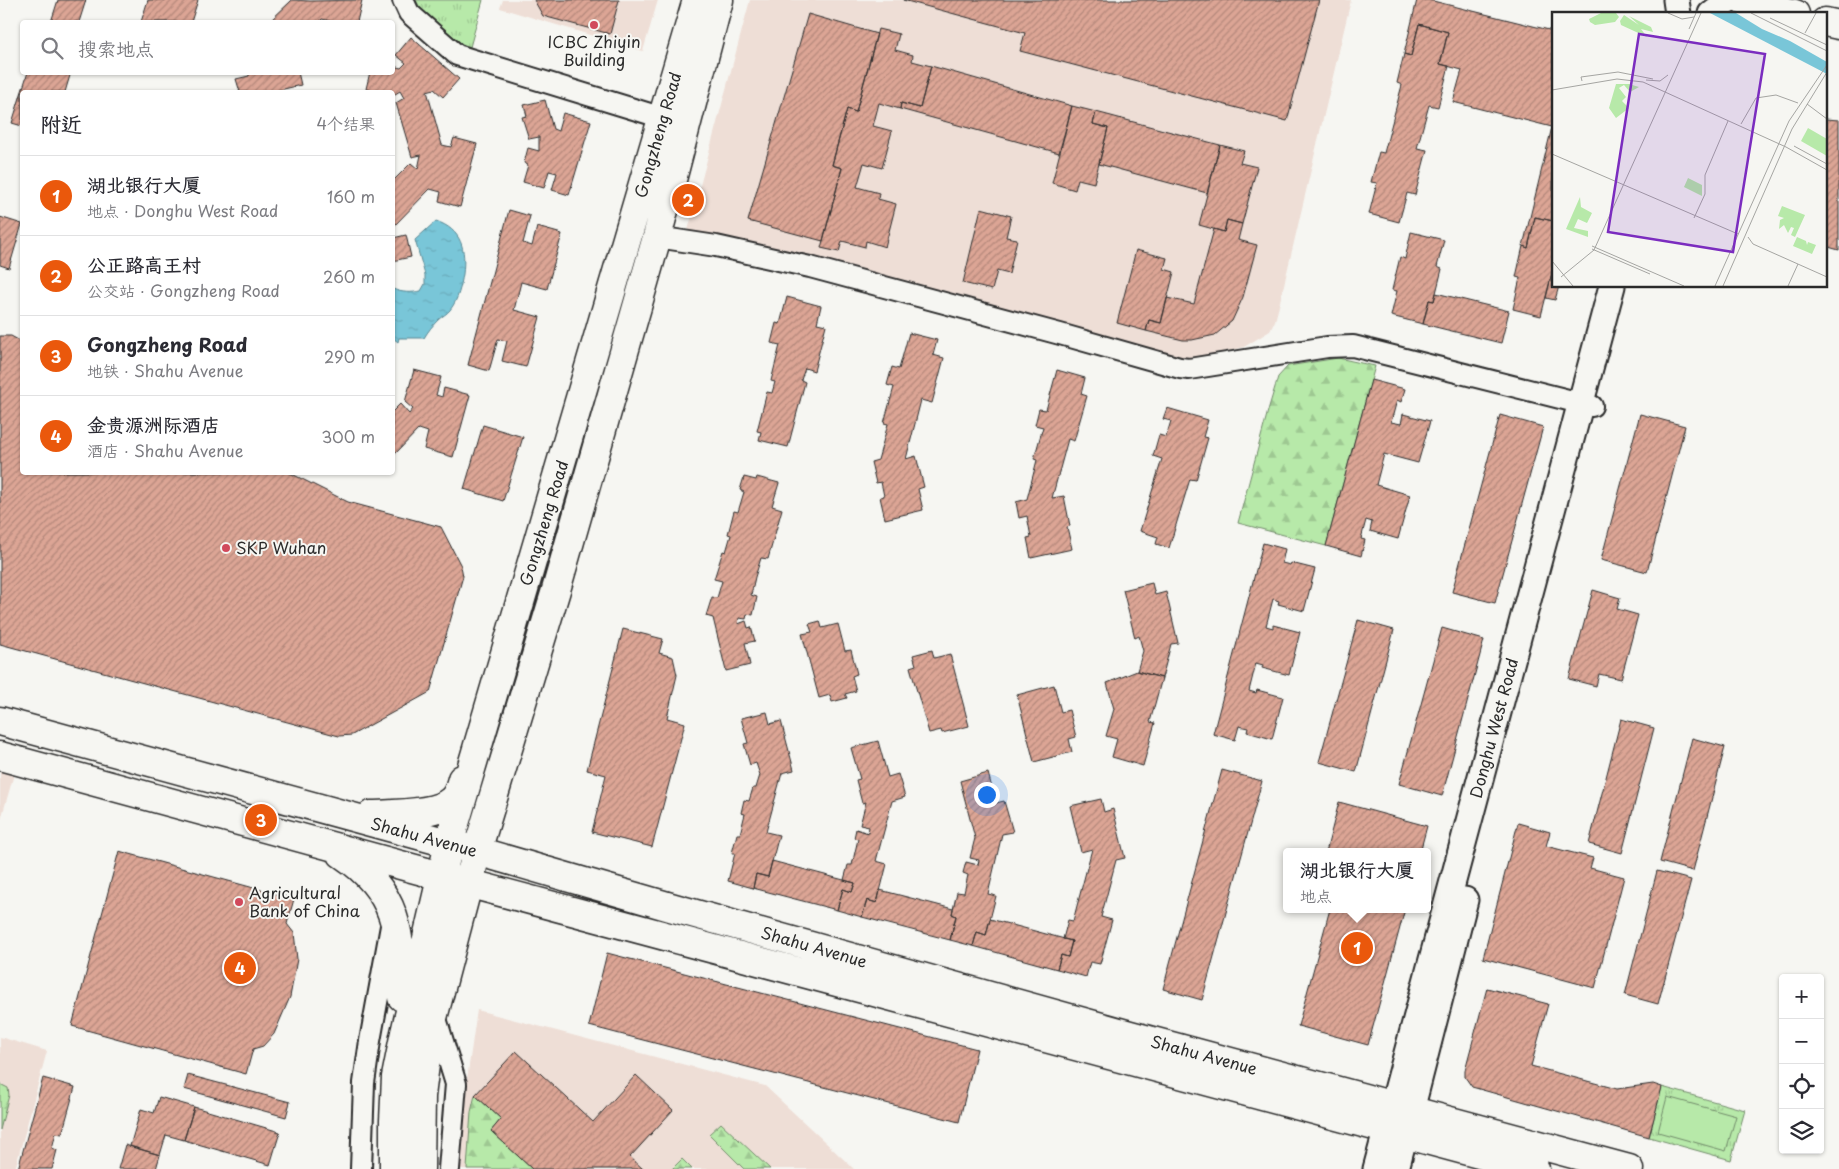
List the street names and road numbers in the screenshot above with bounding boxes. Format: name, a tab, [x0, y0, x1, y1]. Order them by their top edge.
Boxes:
street label: Gongzheng Road	[628, 69, 686, 200]
street label: Gongzheng Road	[513, 457, 574, 588]
street label: Donghu West Road	[1463, 655, 1523, 801]
street label: Shahu Avenue	[368, 810, 480, 862]
street label: Shahu Avenue	[758, 919, 870, 973]
street label: Shahu Avenue	[1148, 1028, 1260, 1080]

